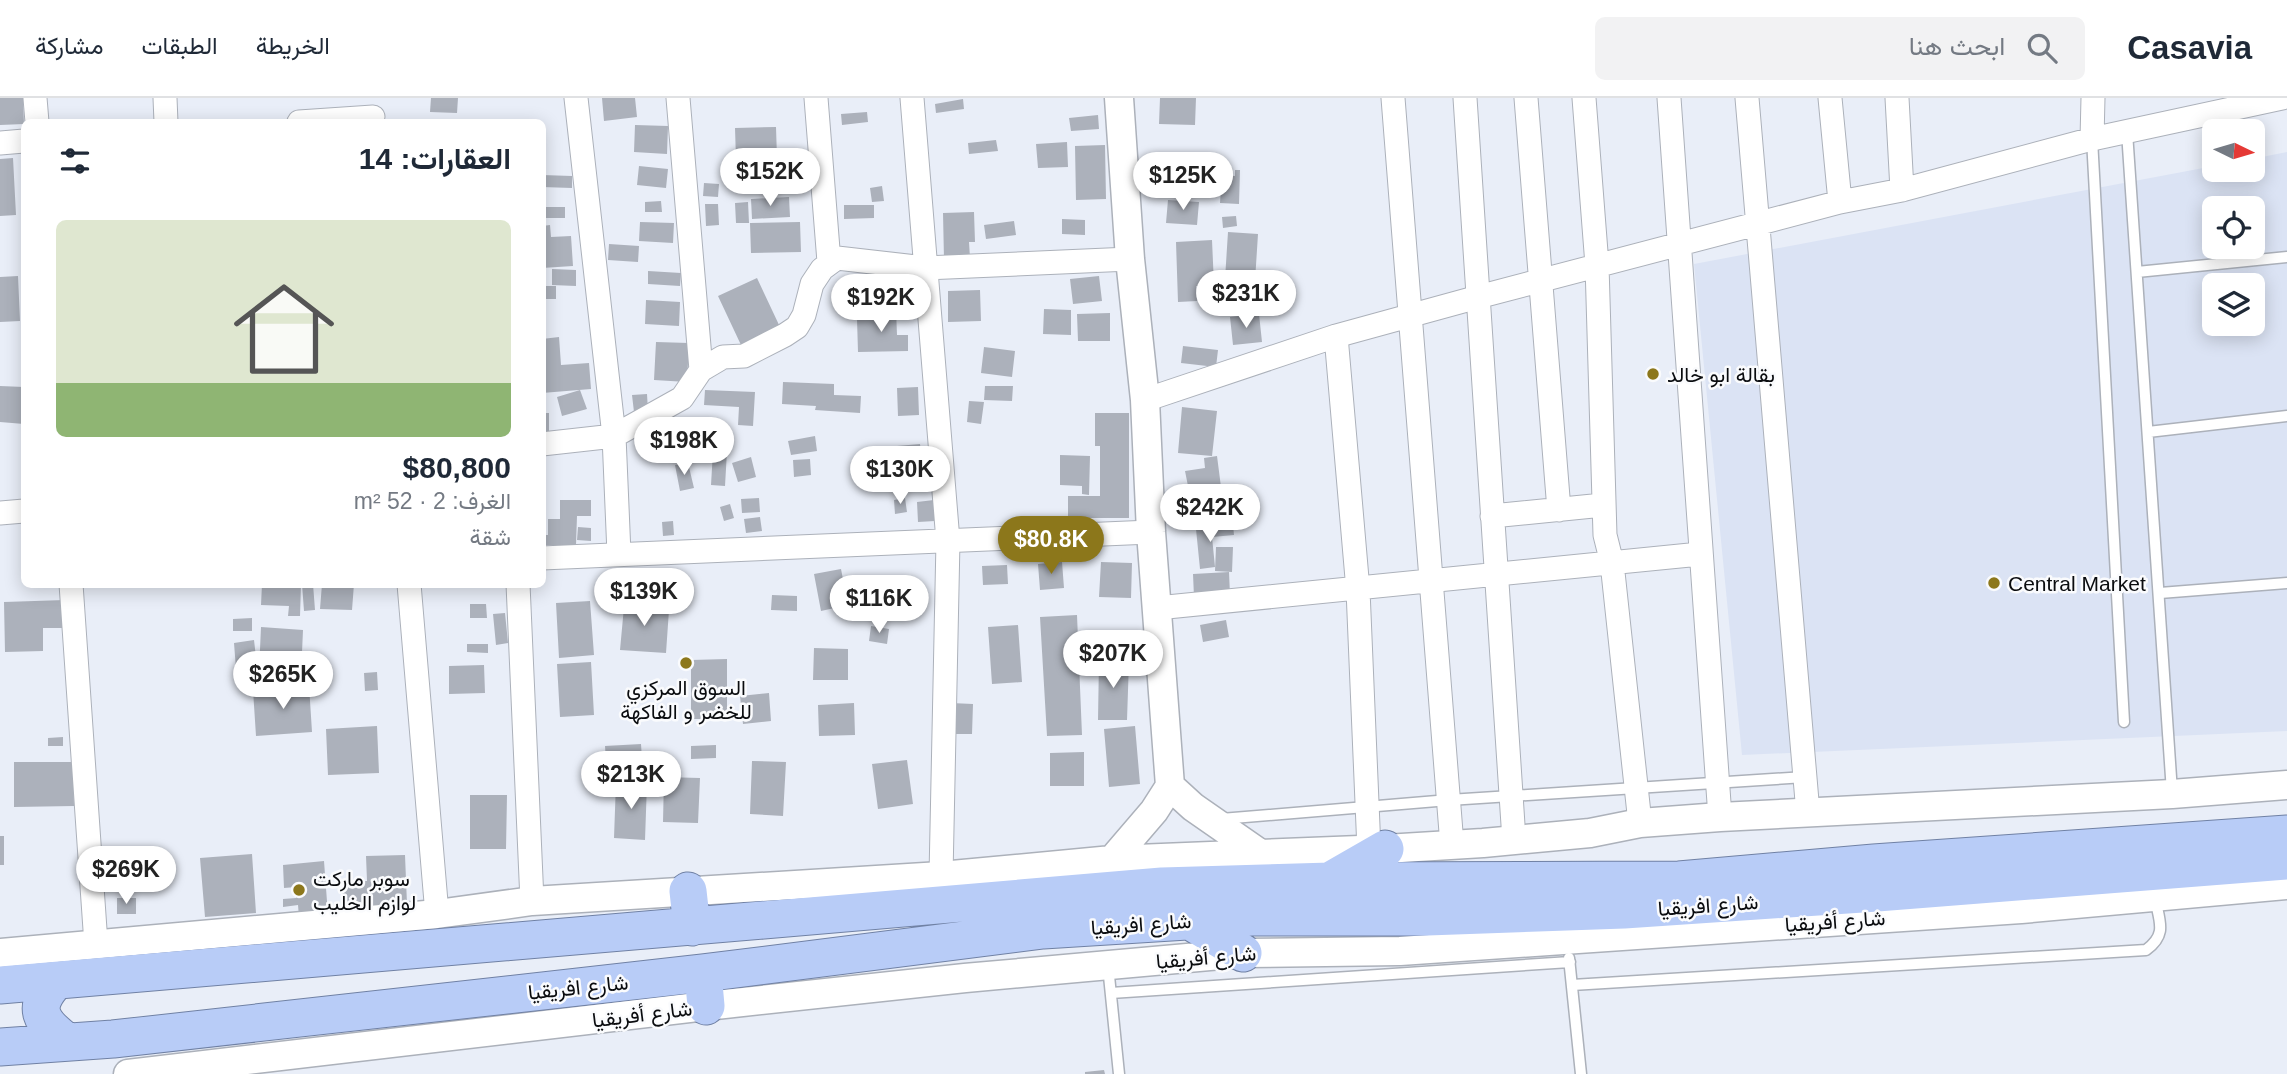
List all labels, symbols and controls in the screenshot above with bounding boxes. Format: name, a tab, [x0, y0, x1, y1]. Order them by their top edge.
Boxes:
search box	[1595, 17, 2085, 80]
icon: search	[2023, 29, 2061, 67]
text: Casavia	[2127, 29, 2252, 66]
text: ابحث هنا	[1909, 31, 2005, 61]
text: مشاركة	[35, 32, 103, 59]
text: الطبقات	[141, 32, 218, 59]
text: الخريطة	[256, 32, 330, 59]
north arrow	[2202, 119, 2264, 182]
map controls	[2202, 119, 2265, 336]
icon: filters	[56, 142, 94, 180]
text: العقارات: 14	[359, 142, 511, 175]
pin: $152K	[721, 148, 819, 208]
pin: $125K	[1134, 152, 1232, 212]
text: $152K	[736, 158, 804, 184]
text: $125K	[1149, 162, 1217, 188]
button: locate	[2202, 196, 2265, 259]
icon: home	[221, 266, 347, 392]
pin: $231K	[1197, 271, 1295, 330]
button: layers	[2202, 273, 2265, 336]
pin: $192K	[832, 274, 930, 334]
text: $231K	[1212, 280, 1280, 306]
text: $192K	[847, 284, 915, 310]
place label: بقالة ابو خالد	[1667, 363, 1775, 388]
marker: بقالة ابو خالد	[1645, 366, 1661, 382]
pin: $198K	[635, 418, 733, 477]
text: $198K	[650, 427, 718, 453]
pin: $130K	[851, 446, 949, 506]
text: $80,800	[403, 451, 511, 484]
text: $130K	[866, 456, 934, 482]
pin: $242K	[1161, 484, 1259, 544]
text: الغرف: 2 · 52 m²	[354, 488, 511, 514]
text: $242K	[1176, 494, 1244, 520]
pin: $80.8K	[994, 517, 1108, 576]
text: شقة	[469, 524, 511, 550]
text: $80.8K	[1014, 526, 1088, 552]
pin: $139K	[595, 568, 693, 628]
place label: Central Market	[2008, 572, 2146, 595]
pin: $116K	[830, 575, 928, 635]
marker: Central Market	[1986, 575, 2002, 591]
text: $139K	[610, 578, 678, 604]
text: $116K	[846, 585, 912, 611]
pin: $207K	[1064, 630, 1162, 690]
text: $207K	[1079, 640, 1147, 666]
pin: $265K	[234, 652, 332, 711]
marker: السوق المركزي للخضر و الفاكهة	[678, 655, 694, 671]
text: $265K	[249, 661, 317, 687]
place label: السوق المركزي للخضر و الفاكهة	[620, 676, 752, 725]
pin: $213K	[582, 752, 680, 811]
text: $213K	[597, 761, 665, 787]
pin: $269K	[77, 846, 175, 906]
text: $269K	[92, 856, 160, 882]
place label: سوبر ماركت لوازم الخليب	[313, 867, 416, 917]
marker: سوبر ماركت لوازم الخليب	[291, 882, 307, 898]
street label: شارع افريقيا	[1657, 890, 1759, 923]
street label: شارع أفريقيا	[1784, 906, 1886, 939]
street label: شارع افريقيا	[1090, 909, 1192, 942]
street label: شارع أفريقيا	[1155, 941, 1257, 976]
street label: شارع افريقيا	[527, 970, 630, 1007]
street label: شارع أفريقيا	[591, 996, 694, 1035]

